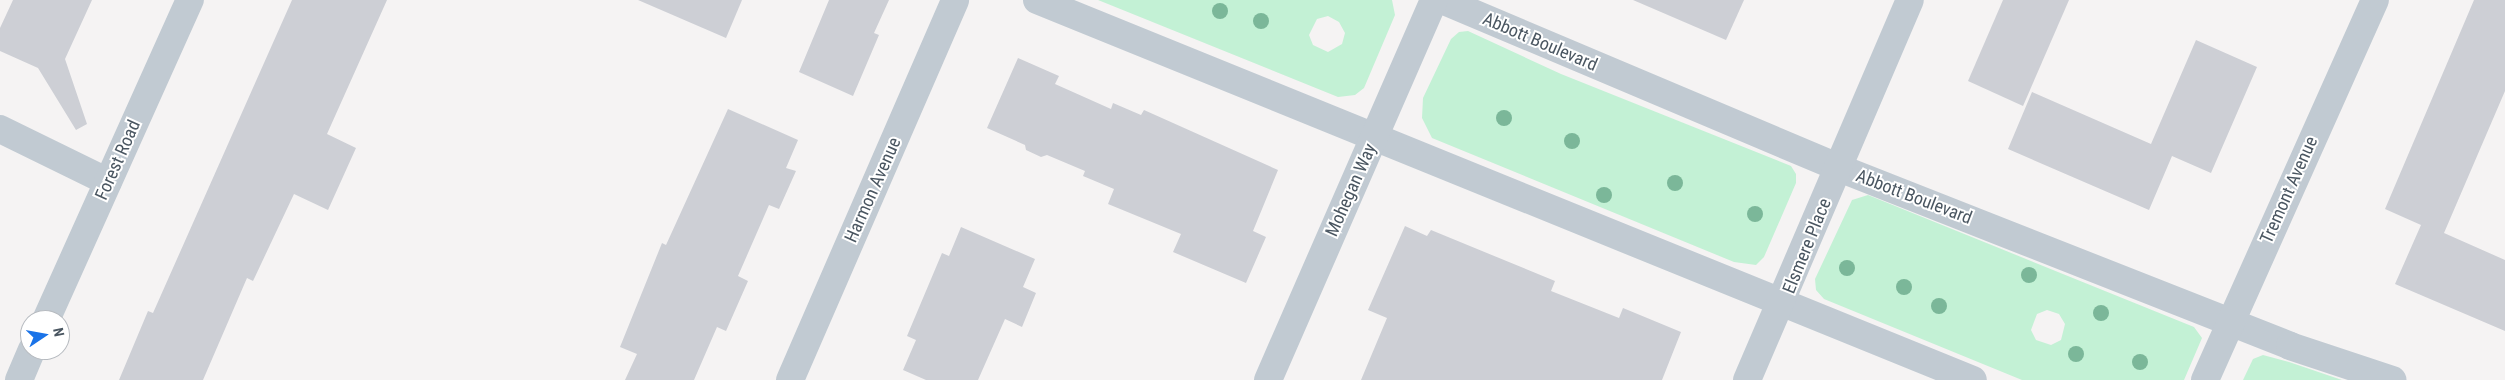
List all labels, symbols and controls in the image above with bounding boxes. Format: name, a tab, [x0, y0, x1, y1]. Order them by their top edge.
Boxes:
street label: Abbott Boulevard	[1479, 8, 1601, 76]
street label: Forest Road	[91, 117, 145, 203]
street label: Tremont Avenue	[2256, 133, 2322, 247]
street label: Harmon Avenue	[840, 134, 906, 246]
street label: Mohegan Way	[1321, 140, 1381, 240]
street label: Abbott Boulevard	[1853, 165, 1975, 229]
street label: Elsmere Place	[1778, 195, 1836, 297]
north arrow	[20, 310, 70, 360]
text: N	[50, 326, 67, 338]

